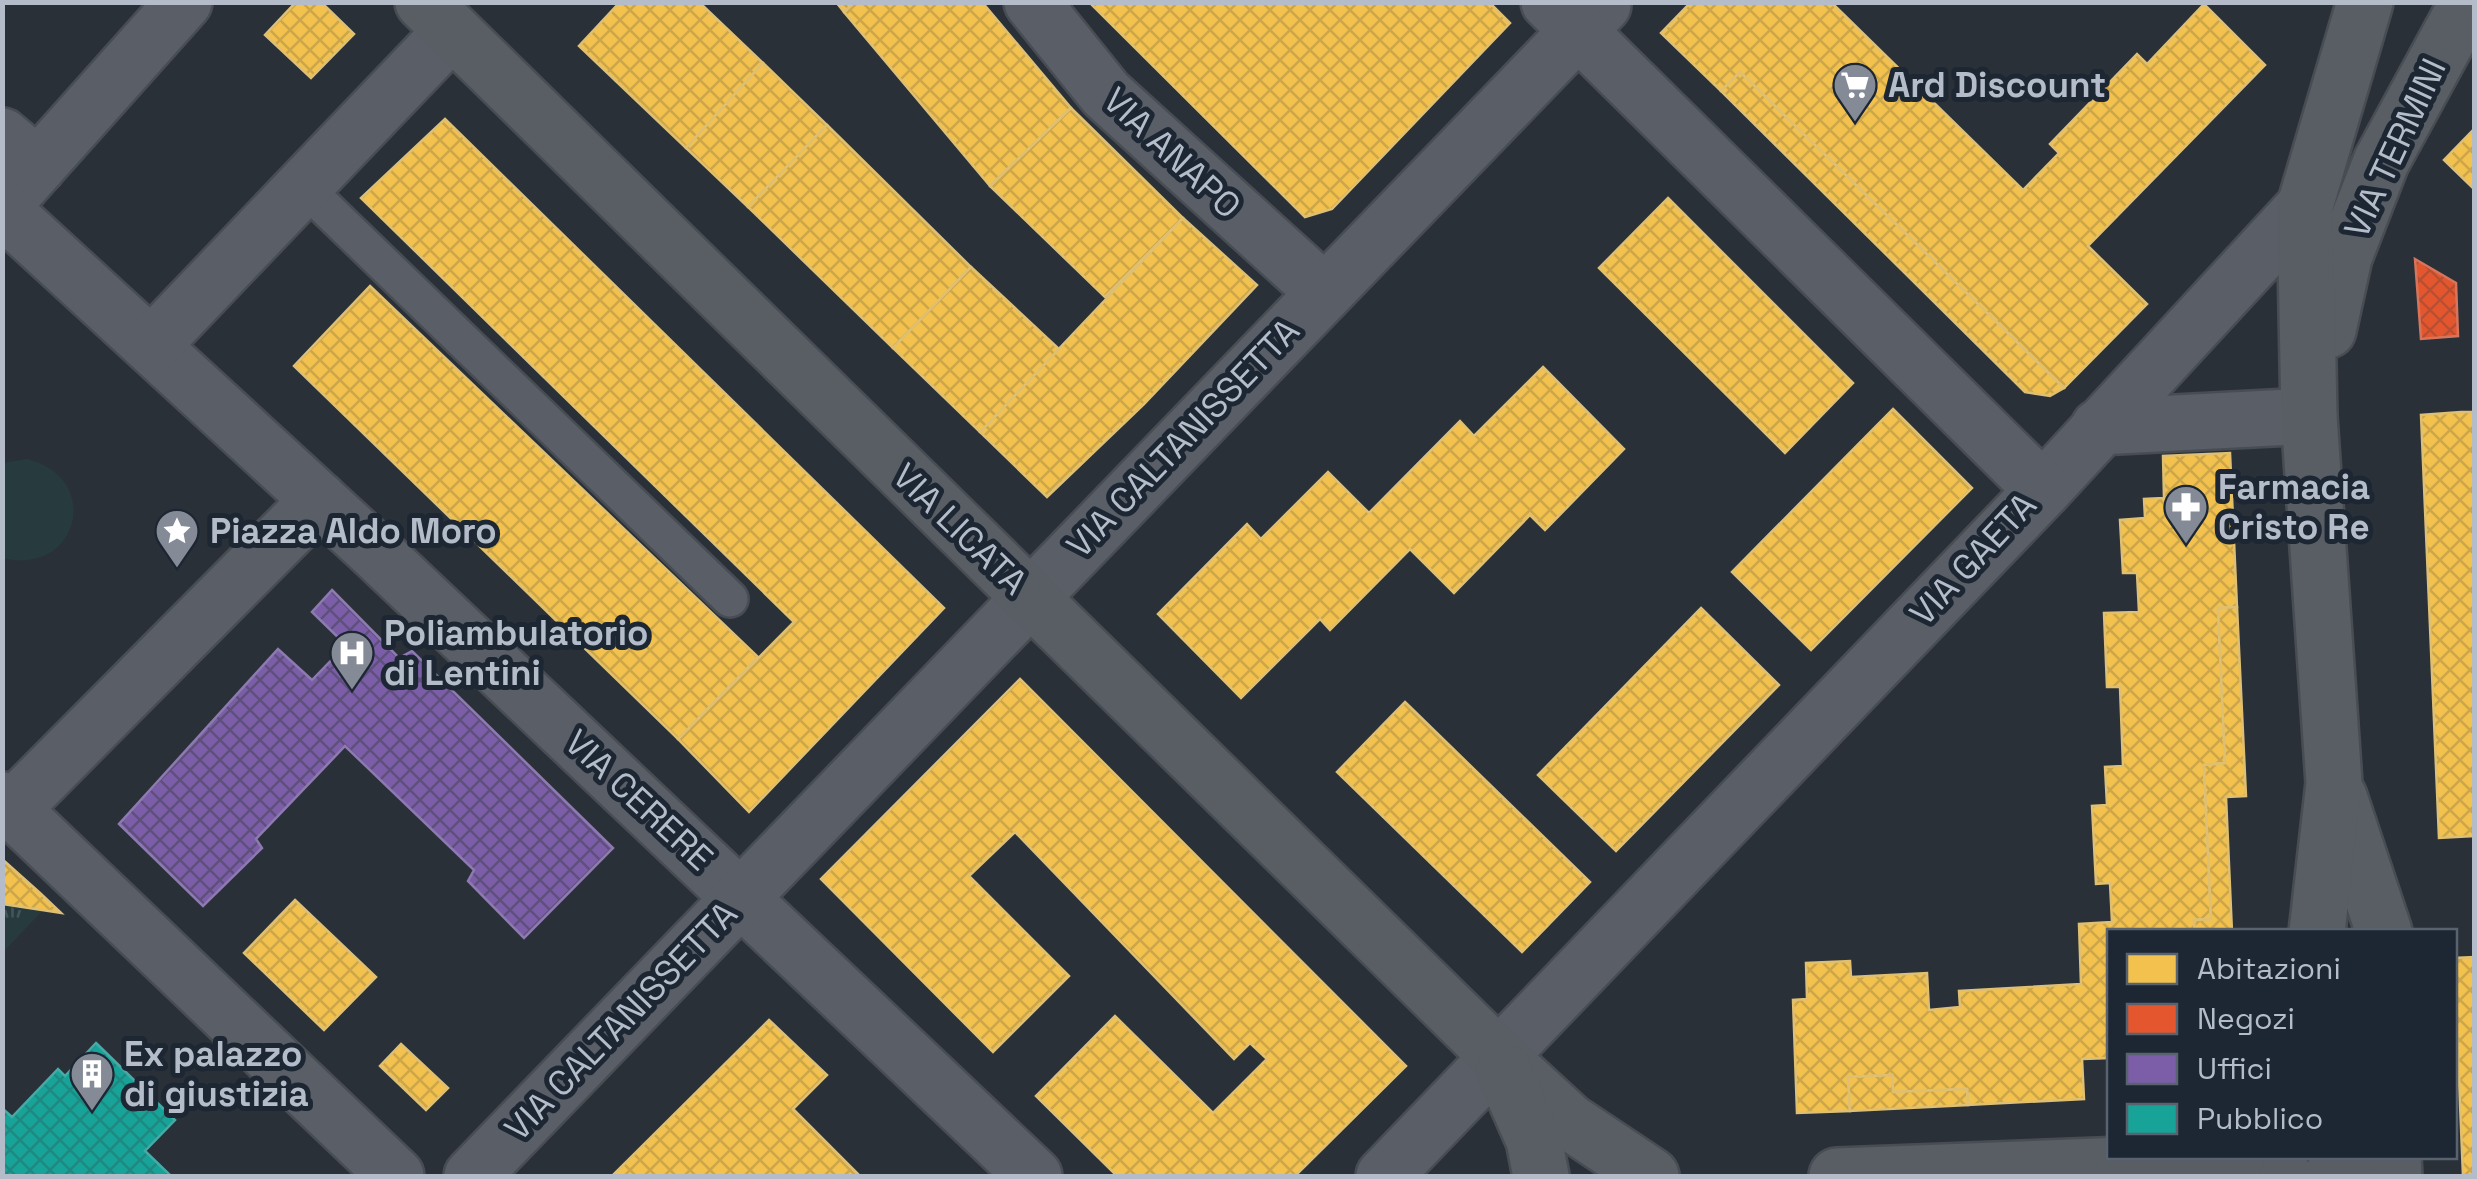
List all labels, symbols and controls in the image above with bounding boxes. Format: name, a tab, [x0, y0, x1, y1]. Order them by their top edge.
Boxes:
street label: VIA TERMINI	[2334, 51, 2456, 245]
supermarket icon: Ard Discount	[1832, 62, 1878, 123]
place label: Ard Discount	[1888, 63, 2106, 107]
street label: VIA ANAPO	[1094, 78, 1250, 228]
street label: VIA CALTANISSETTA	[1057, 309, 1309, 567]
street label: VIA LICATA	[884, 454, 1036, 604]
place label: Farmacia Cristo Re	[2218, 465, 2370, 549]
street label: VIA GAETA	[1900, 483, 2046, 635]
pharmacy icon: Farmacia Cristo Re	[2163, 484, 2209, 545]
place icon: Piazza Aldo Moro	[154, 508, 200, 569]
place label: Piazza Aldo Moro	[210, 509, 497, 553]
place label: Poliambulatorio di Lentini	[384, 611, 648, 695]
hospital icon: Poliambulatorio di Lentini	[329, 630, 375, 691]
street label: VIA CERERE	[556, 720, 722, 880]
street label: VIA CALTANISSETTA	[495, 892, 747, 1150]
legend	[2107, 929, 2457, 1159]
text: Abitazioni	[2197, 949, 2341, 988]
text: Negozi	[2197, 999, 2295, 1038]
place label: Ex palazzo di giustizia	[124, 1032, 309, 1116]
text: Uffici	[2197, 1049, 2272, 1088]
building icon: Ex palazzo di giustizia	[69, 1051, 115, 1112]
text: Pubblico	[2197, 1099, 2323, 1138]

